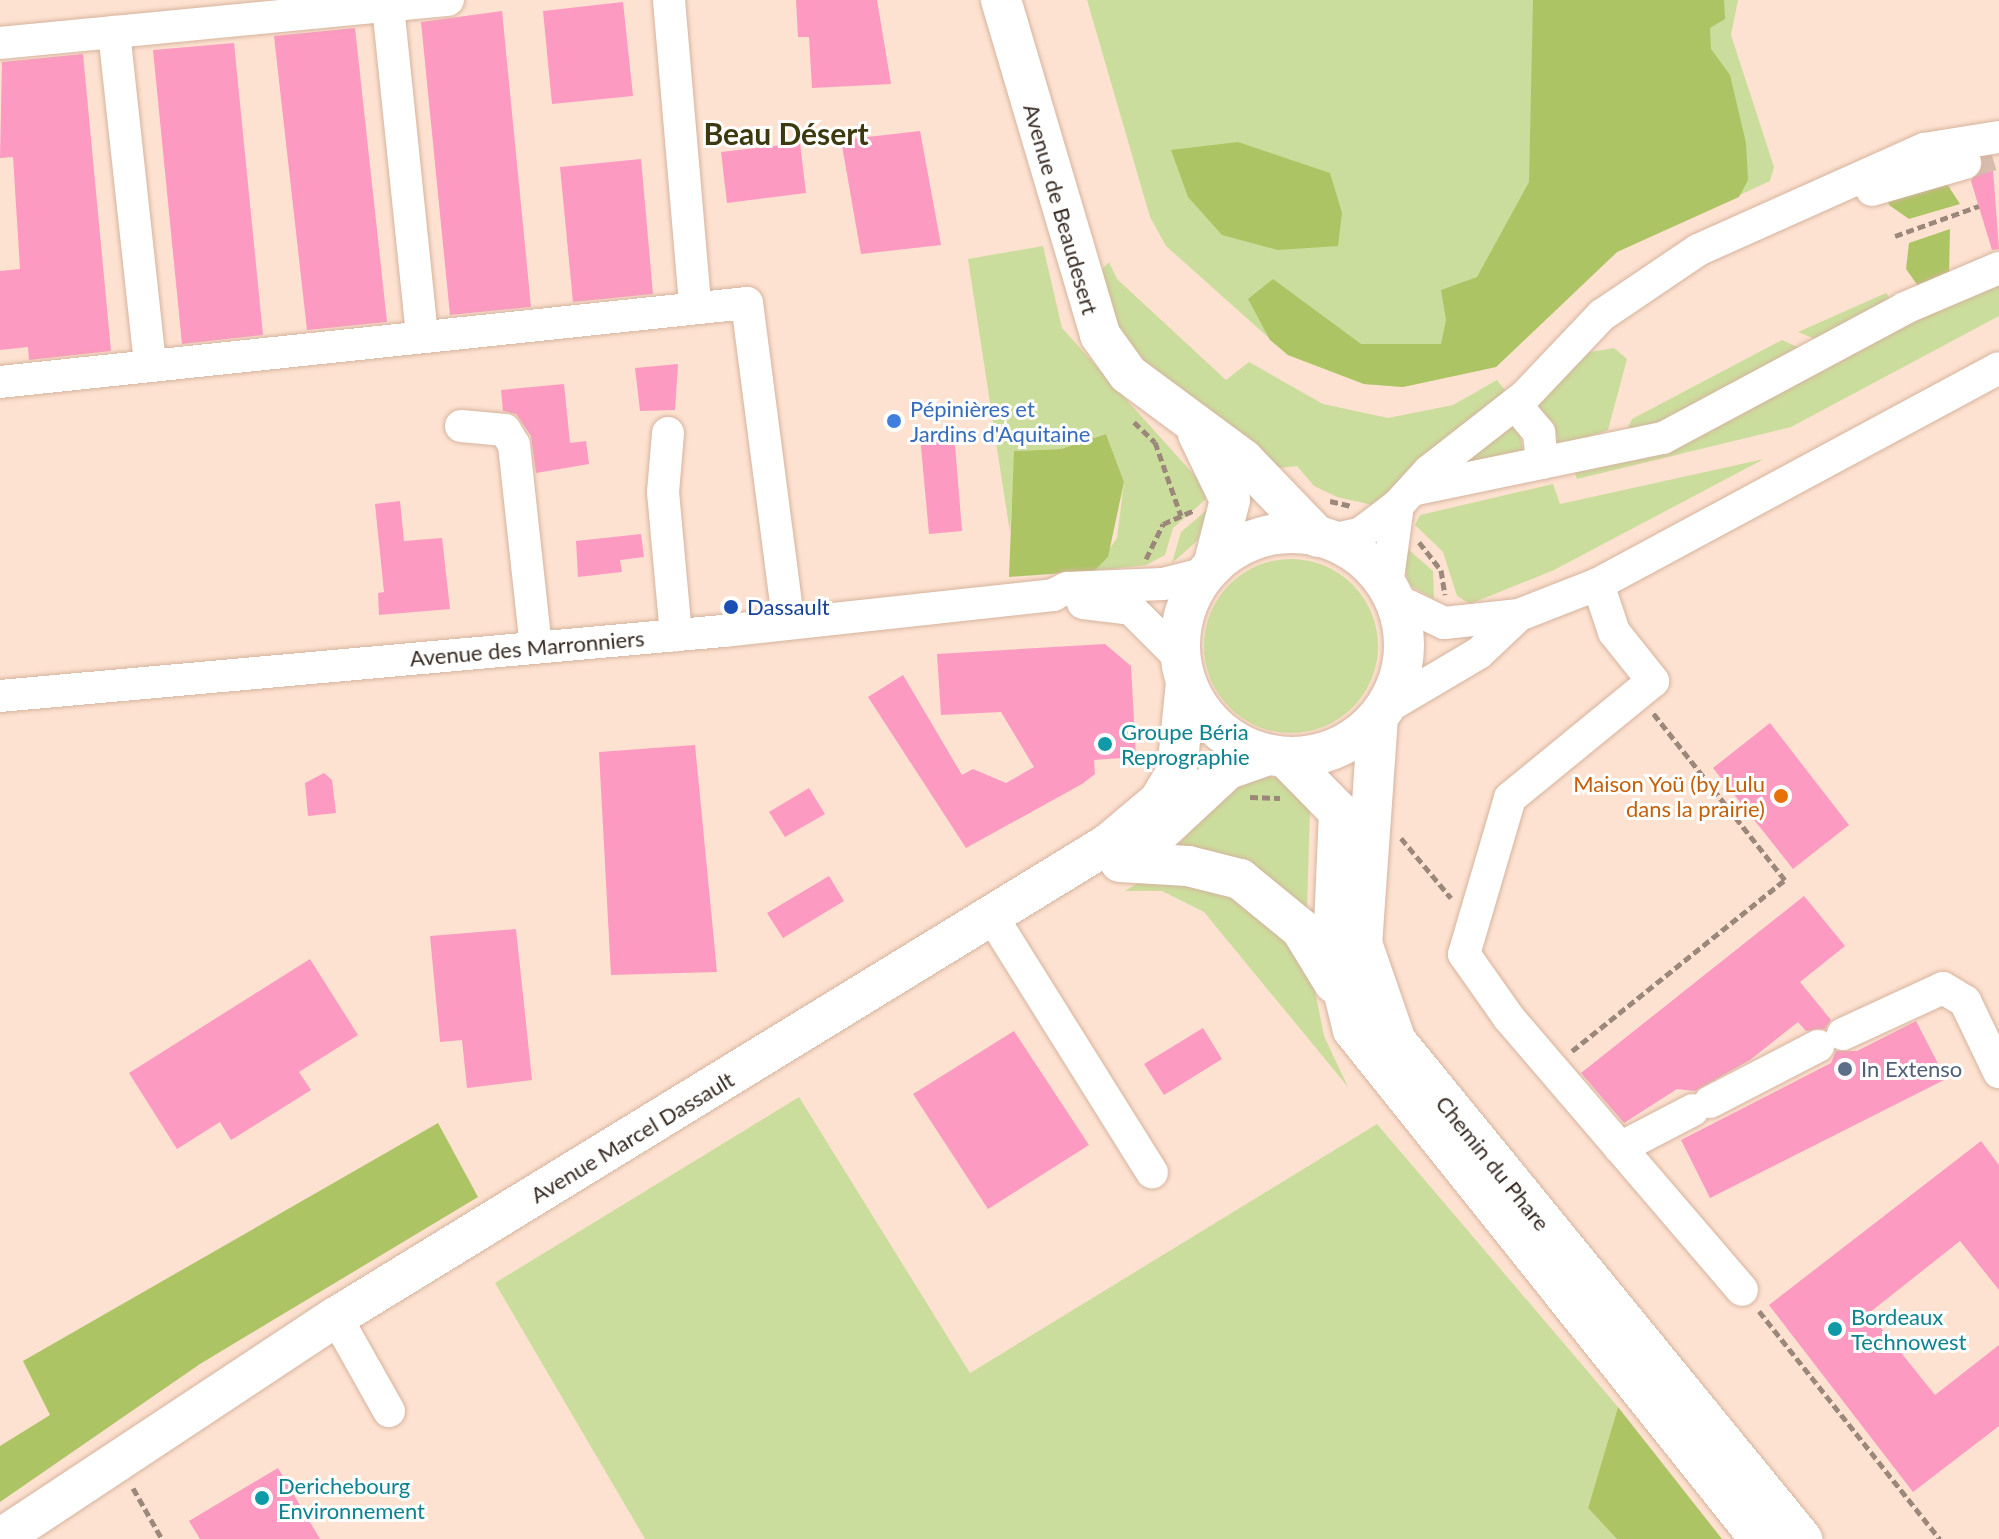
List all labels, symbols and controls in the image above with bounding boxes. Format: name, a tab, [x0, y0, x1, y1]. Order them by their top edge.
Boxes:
street label: Avenue de Beaudesert	[1018, 101, 1104, 317]
district label: Beau Désert	[703, 115, 869, 151]
place label: Pépinières et Jardins d'Aquitaine	[910, 395, 1090, 446]
marker: Pépinières et Jardins d'Aquitaine	[885, 412, 903, 430]
place label: Dassault	[747, 594, 830, 620]
marker: Dassault	[722, 598, 740, 616]
street label: Avenue des Marronniers	[409, 625, 645, 671]
place label: Groupe Béria Reprographie	[1121, 718, 1250, 770]
marker: Groupe Béria Reprographie	[1096, 735, 1114, 753]
place label: Maison Yoü (by Lulu dans la prairie)	[1572, 770, 1765, 822]
marker: Maison Yoü (by Lulu dans la prairie)	[1772, 787, 1790, 805]
place label: In Extenso	[1861, 1056, 1962, 1082]
marker: In Extenso	[1836, 1060, 1854, 1078]
street label: Avenue Marcel Dassault	[526, 1066, 738, 1208]
street label: Chemin du Phare	[1431, 1090, 1555, 1236]
place label: Bordeaux Technowest	[1851, 1303, 1966, 1354]
marker: Bordeaux Technowest	[1826, 1320, 1844, 1338]
place label: Derichebourg Environnement	[278, 1472, 425, 1524]
marker: Derichebourg Environnement	[253, 1489, 271, 1507]

